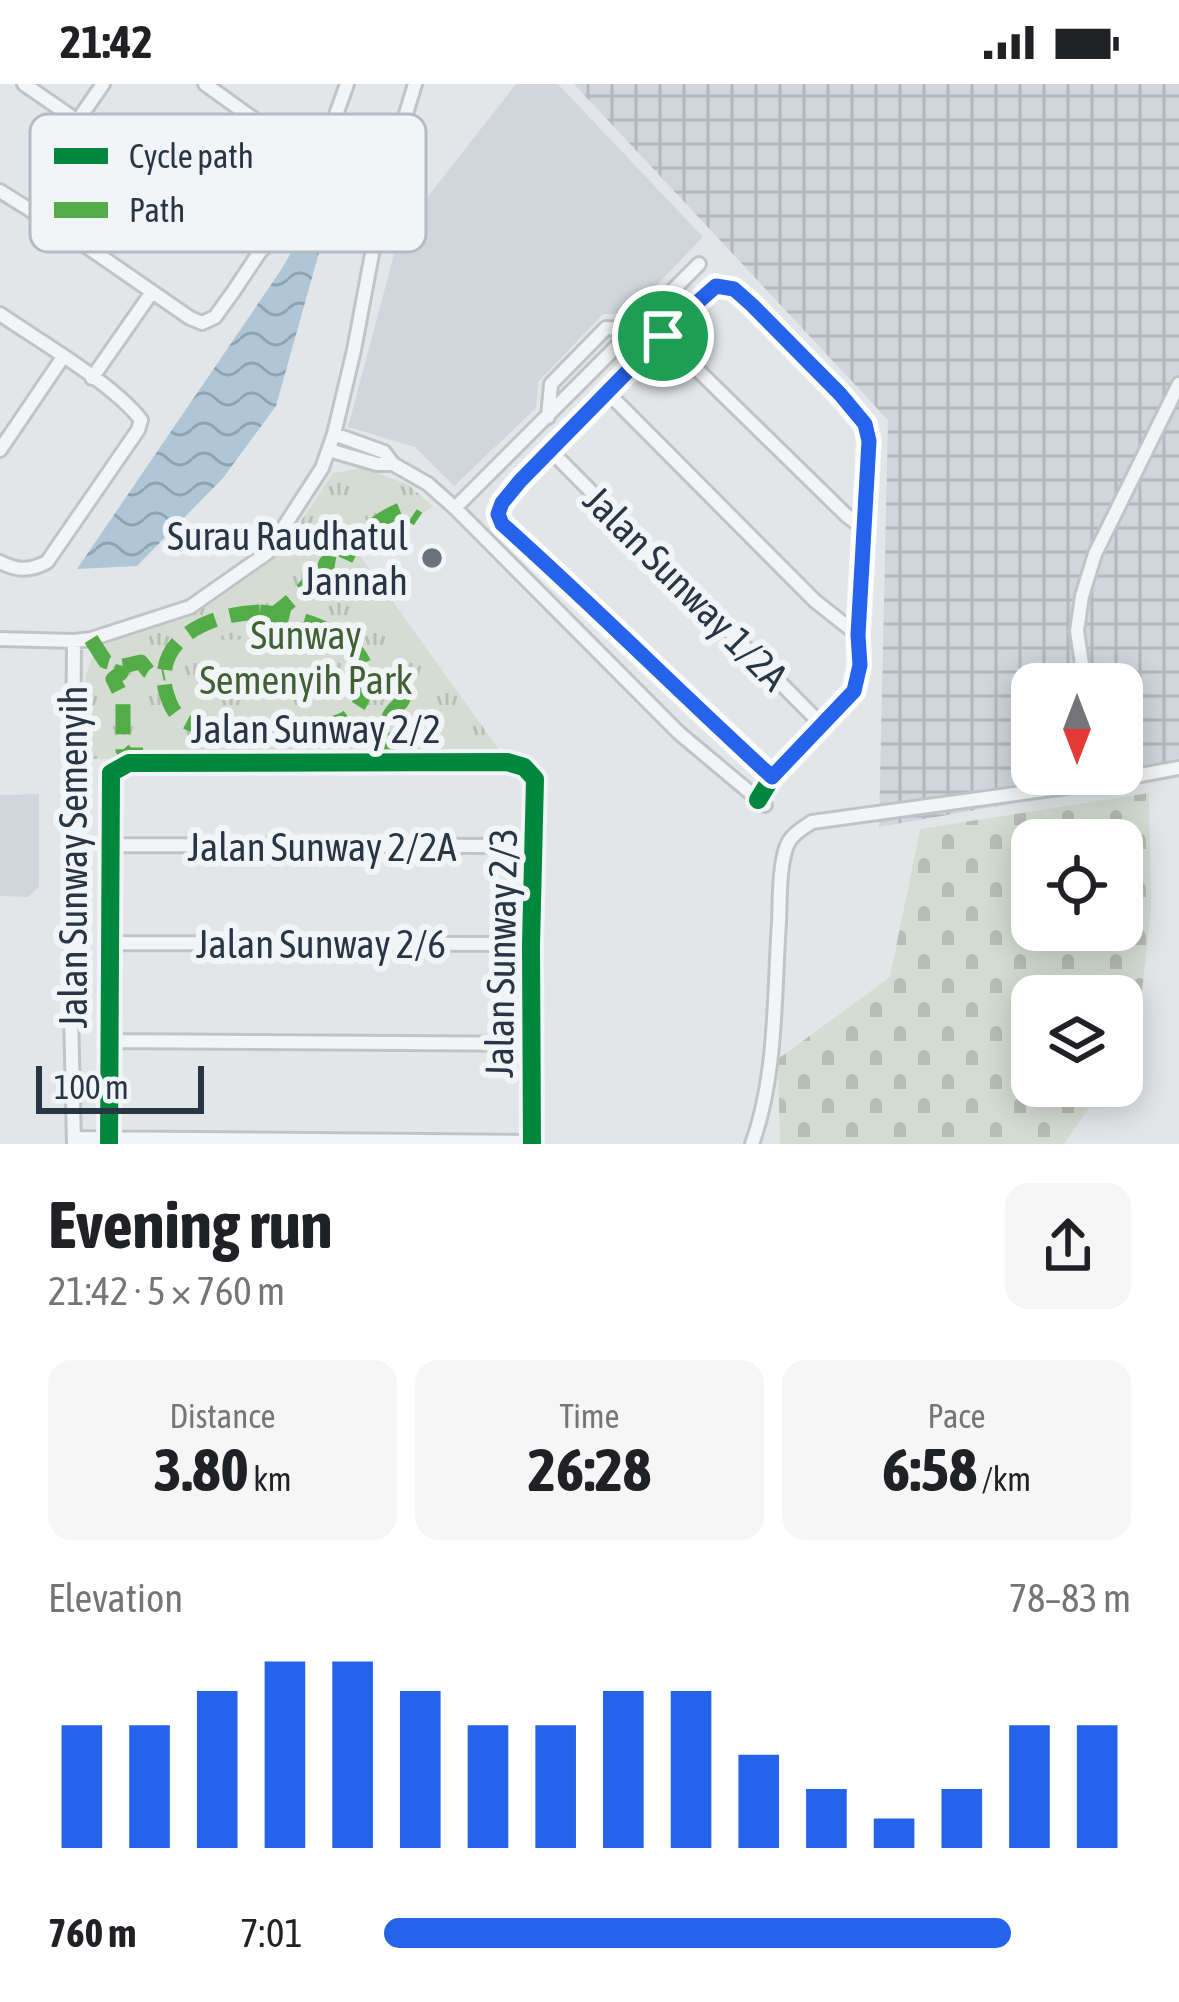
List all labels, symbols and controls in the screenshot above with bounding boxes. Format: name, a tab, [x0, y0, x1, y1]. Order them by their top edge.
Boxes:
text: 21:42	[60, 16, 153, 68]
legend	[30, 114, 426, 252]
text: Cycle path	[129, 137, 254, 175]
text: Path	[129, 191, 185, 229]
pin	[612, 285, 714, 387]
icon: arrive	[630, 303, 696, 369]
street label: Jalan Sunway 1/2A	[575, 477, 797, 699]
place label: Surau Raudhatul Jannah	[167, 514, 408, 603]
marker: Surau Raudhatul Jannah	[419, 545, 445, 571]
park label: Sunway Semenyih Park	[199, 613, 413, 702]
north arrow	[1011, 663, 1143, 795]
map controls	[1011, 663, 1143, 1107]
street label: Jalan Sunway Semenyih	[51, 686, 95, 1028]
street label: Jalan Sunway 2/2	[191, 707, 441, 751]
button: locate	[1011, 819, 1143, 951]
street label: Jalan Sunway 2/2A	[188, 825, 456, 869]
street label: Jalan Sunway 2/3	[477, 828, 525, 1078]
street label: Jalan Sunway 2/6	[196, 922, 446, 966]
button: layers	[1011, 975, 1143, 1107]
scale bar	[36, 1060, 204, 1113]
text: 100 m	[54, 1068, 129, 1106]
button: share	[1005, 1183, 1131, 1309]
text: Evening run	[48, 1186, 333, 1262]
text: 21:42 · 5 × 760 m	[48, 1269, 285, 1313]
text: Distance	[170, 1397, 275, 1435]
text: Time	[559, 1397, 620, 1435]
text: Pace	[927, 1397, 986, 1435]
text: 3.80	[153, 1435, 249, 1504]
text: 26:28	[528, 1435, 651, 1504]
text: 6:58	[882, 1435, 977, 1504]
text: km	[249, 1460, 292, 1498]
text: /km	[977, 1460, 1031, 1498]
text: Elevation	[48, 1576, 183, 1620]
text: 78–83 m	[1009, 1576, 1131, 1620]
text: 760 m	[48, 1911, 136, 1955]
text: 7:01	[240, 1911, 303, 1955]

